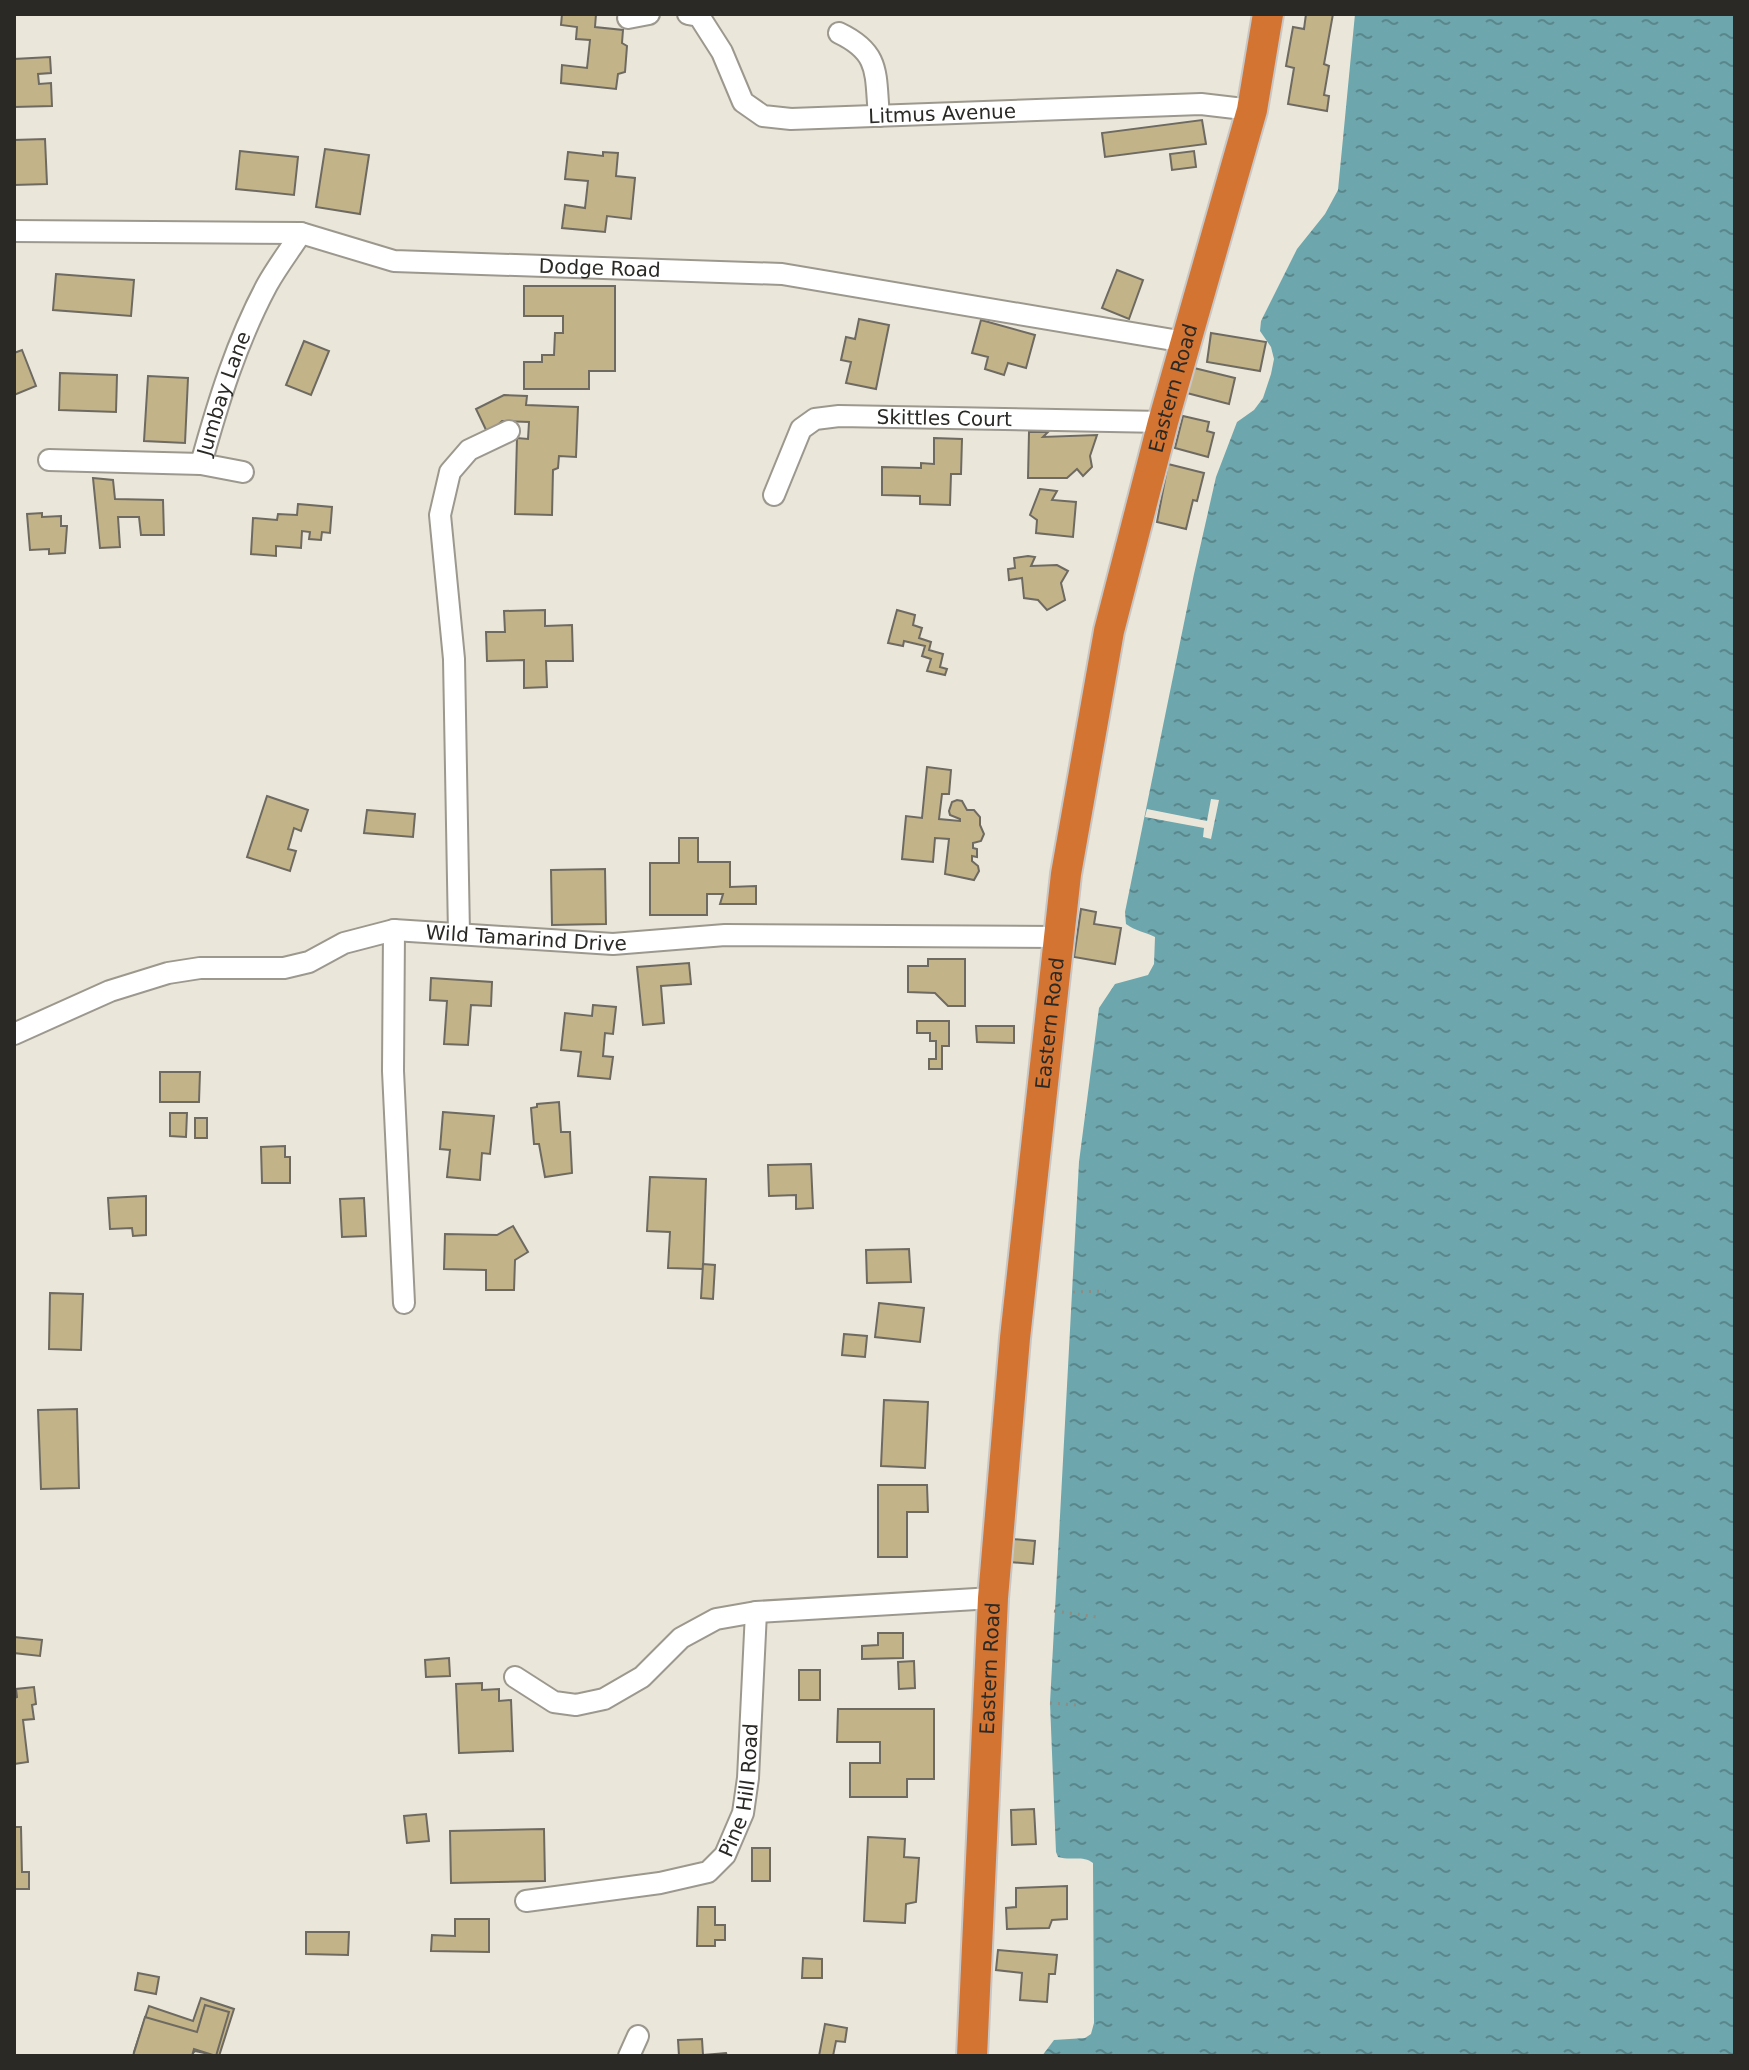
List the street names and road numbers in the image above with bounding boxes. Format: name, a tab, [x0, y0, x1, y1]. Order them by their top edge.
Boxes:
street label: Litmus Avenue	[868, 99, 1017, 128]
street label: Dodge Road	[538, 254, 661, 282]
street label: Eastern Road	[1144, 321, 1202, 455]
street label: Jumbay Lane	[191, 328, 256, 460]
street label: Skittles Court	[876, 405, 1012, 431]
street label: Wild Tamarind Drive	[425, 920, 628, 956]
street label: Eastern Road	[1030, 956, 1069, 1091]
street label: Eastern Road	[975, 1602, 1005, 1735]
street label: Pine Hill Road	[714, 1723, 763, 1861]

